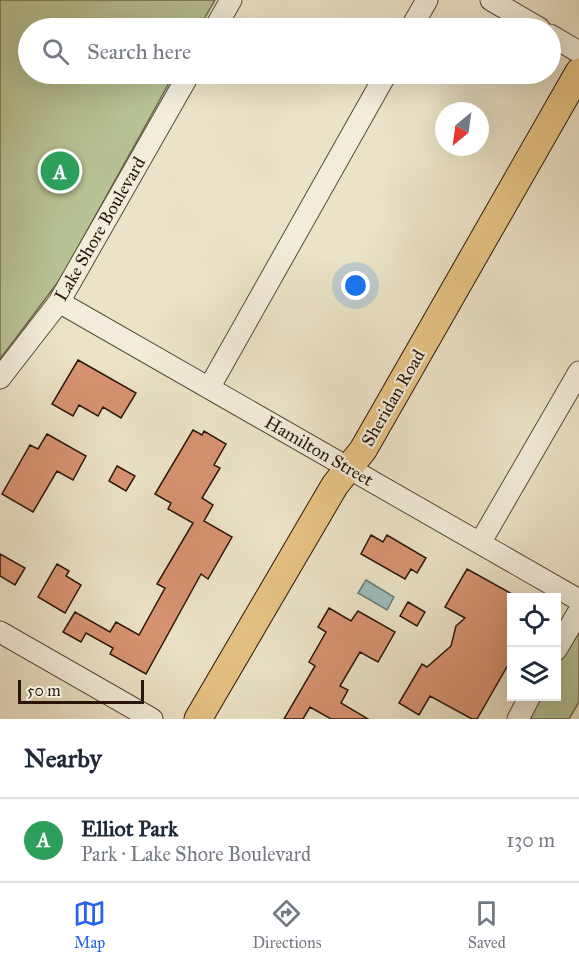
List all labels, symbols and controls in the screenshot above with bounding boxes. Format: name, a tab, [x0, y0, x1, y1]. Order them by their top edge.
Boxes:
search box	[18, 18, 561, 84]
icon: search	[39, 35, 72, 68]
text: Search here	[87, 38, 191, 65]
north arrow	[435, 102, 489, 156]
pin: A	[40, 148, 80, 194]
street label: Lake Shore Boulevard	[50, 153, 150, 305]
your location	[341, 271, 370, 300]
street label: Sheridan Road	[356, 346, 430, 450]
street label: Hamilton Street	[261, 411, 378, 491]
map controls	[507, 593, 561, 701]
button: locate	[507, 593, 561, 647]
button: layers	[507, 647, 561, 701]
scale bar	[18, 677, 144, 704]
text: 50 m	[27, 681, 61, 700]
text: Nearby	[24, 742, 102, 774]
text: Elliot Park	[81, 815, 178, 842]
text: A	[37, 828, 50, 852]
text: 130 m	[506, 828, 555, 852]
text: Park · Lake Shore Boulevard	[81, 842, 311, 866]
tab: Map	[73, 897, 106, 952]
tab: Directions	[252, 897, 321, 952]
tab: Saved	[468, 897, 506, 952]

